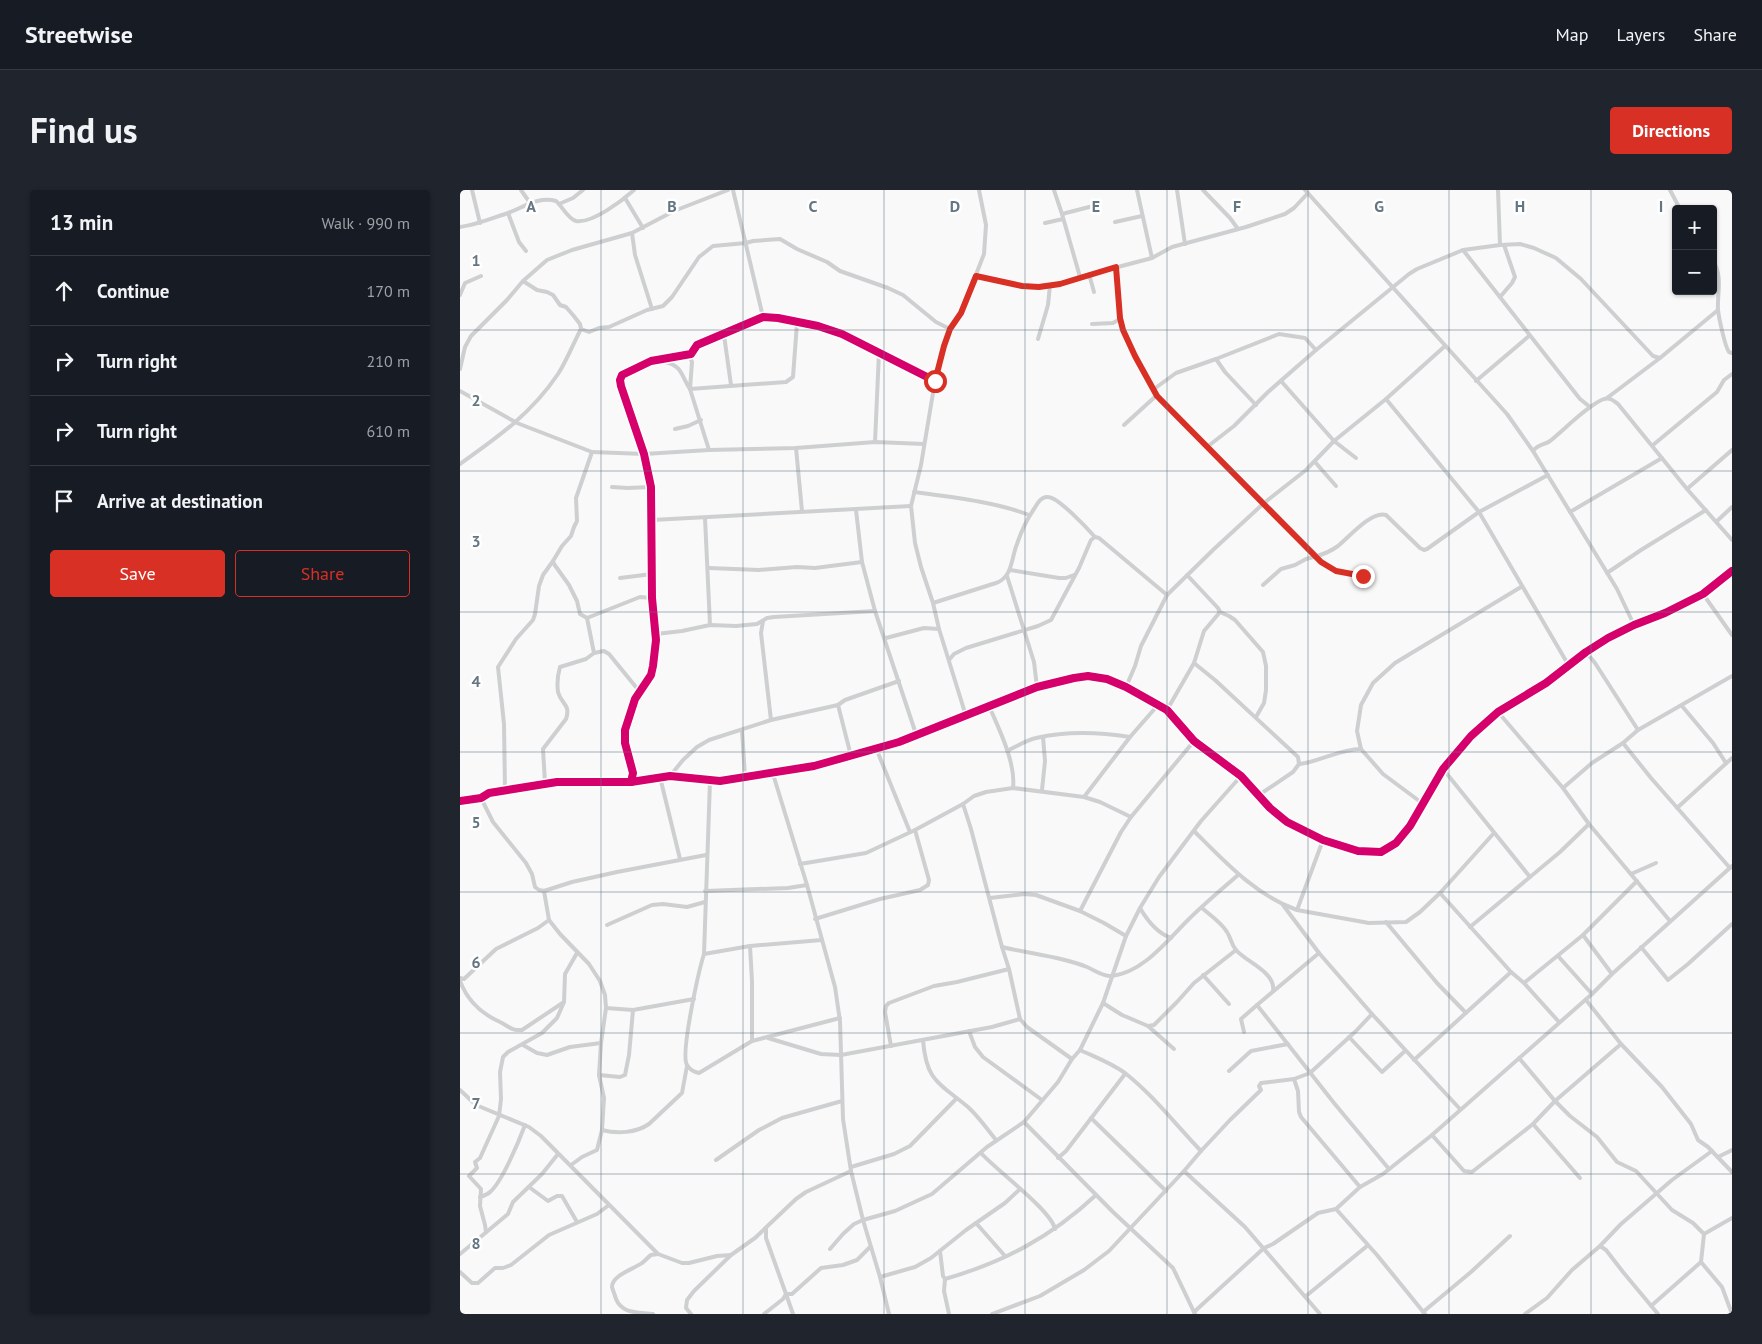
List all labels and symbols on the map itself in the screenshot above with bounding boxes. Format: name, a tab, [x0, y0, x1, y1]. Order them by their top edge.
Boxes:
text: A	[526, 196, 536, 216]
text: B	[667, 196, 677, 216]
text: C	[809, 196, 818, 216]
text: D	[950, 196, 960, 216]
text: E	[1092, 196, 1100, 216]
text: F	[1233, 196, 1241, 216]
text: G	[1374, 196, 1384, 216]
text: H	[1515, 196, 1525, 216]
text: I	[1659, 196, 1663, 216]
text: 1	[471, 250, 481, 270]
route start	[924, 370, 947, 393]
text: 2	[471, 390, 481, 410]
text: 3	[471, 531, 481, 551]
route end	[1352, 565, 1375, 588]
text: 4	[471, 671, 481, 691]
text: 5	[471, 812, 481, 832]
text: 6	[471, 952, 481, 972]
text: 7	[471, 1093, 481, 1113]
text: 8	[471, 1233, 481, 1253]

